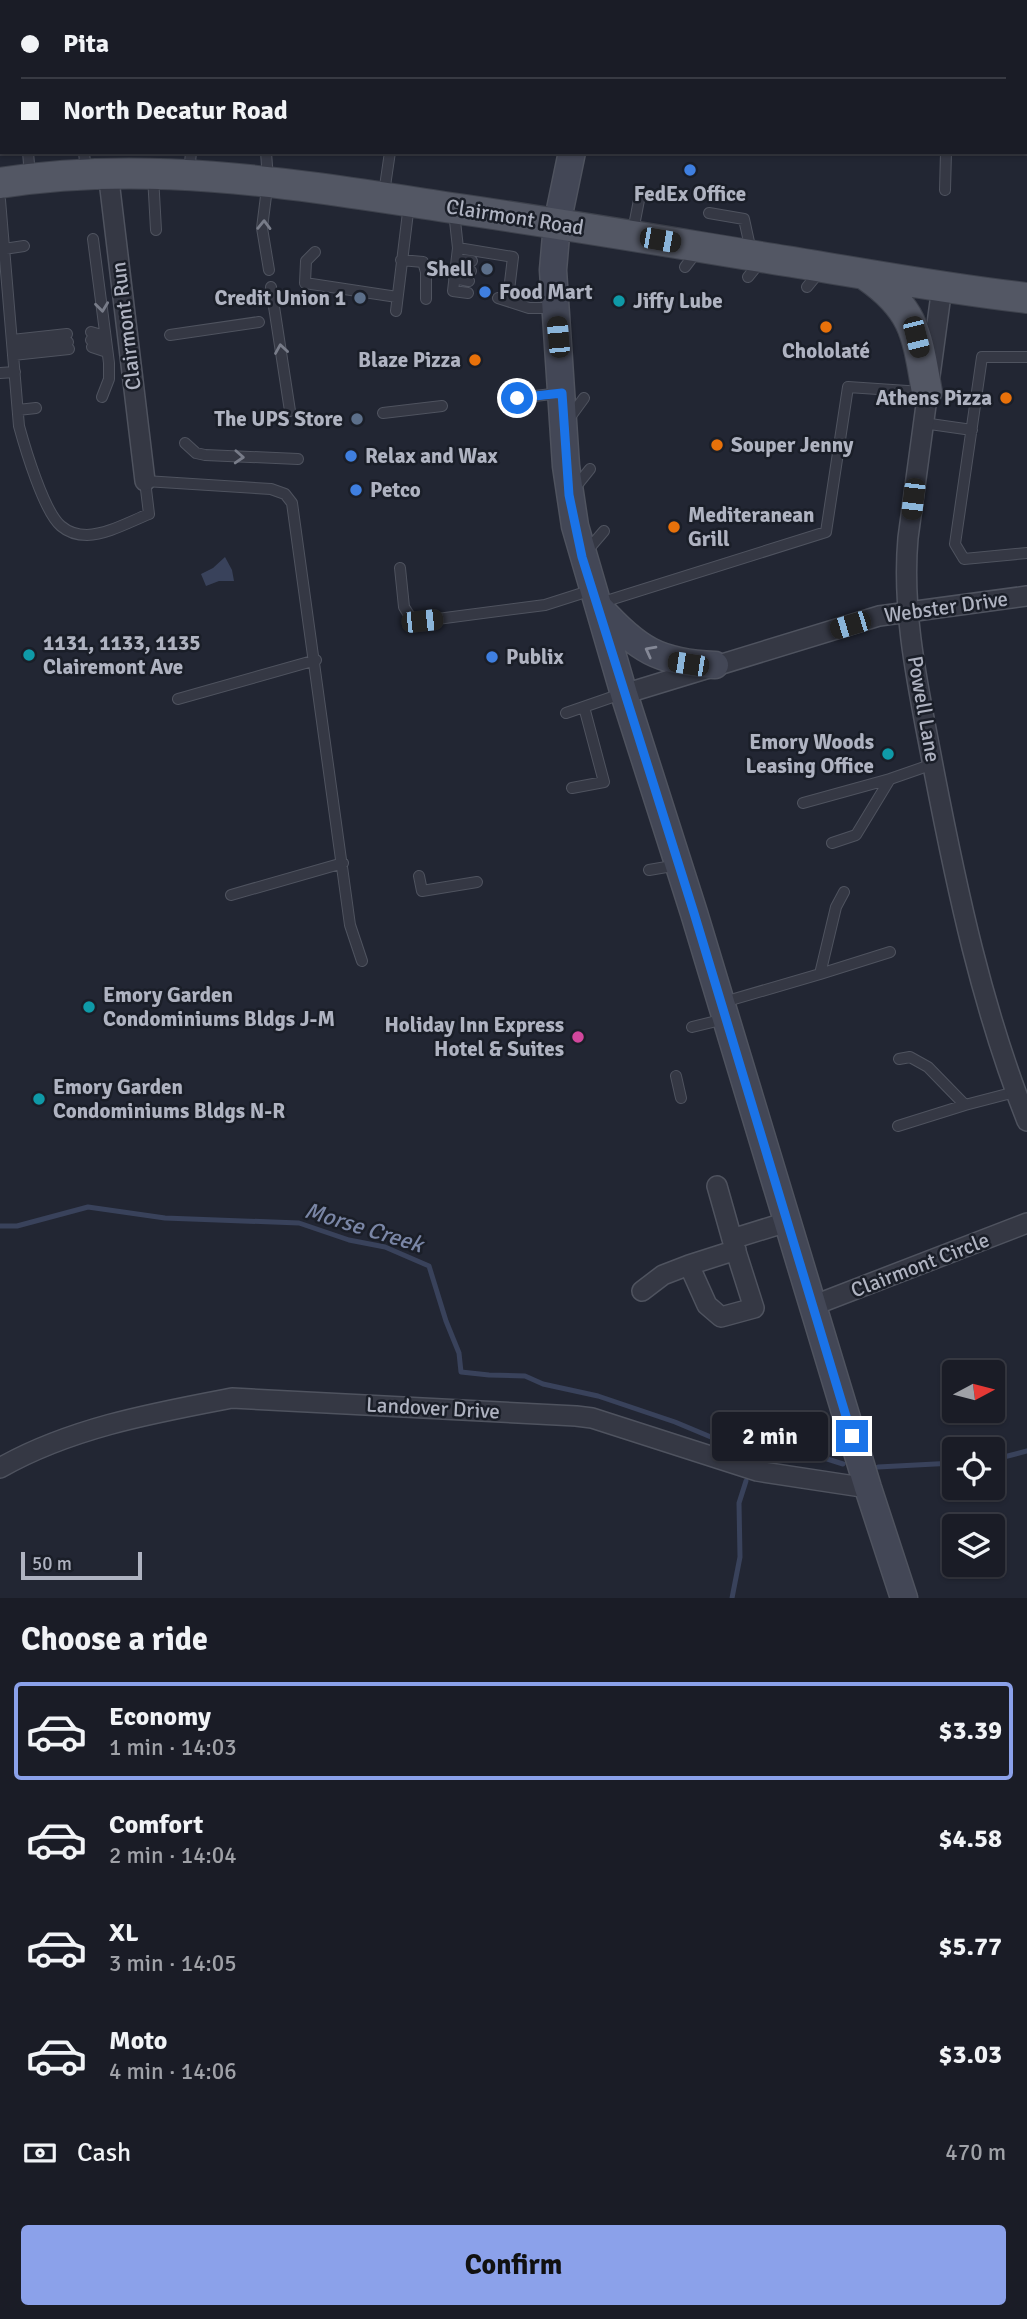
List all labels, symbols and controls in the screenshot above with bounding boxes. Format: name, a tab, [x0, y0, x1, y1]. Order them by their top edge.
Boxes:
text: Pita	[63, 28, 109, 60]
text: North Decatur Road	[63, 95, 288, 127]
marker: FedEx Office	[682, 162, 698, 178]
place label: FedEx Office	[634, 181, 746, 207]
street label: Clairmont Road	[444, 193, 586, 241]
one-way arrow	[256, 219, 271, 230]
car	[638, 226, 683, 254]
place label: Shell	[427, 256, 473, 282]
street label: Clairmont Run	[105, 260, 147, 392]
marker: Shell	[479, 261, 495, 277]
place label: Food Mart	[499, 279, 593, 305]
marker: Food Mart	[477, 284, 493, 300]
place label: Credit Union 1	[214, 285, 346, 311]
place label: Jiffy Lube	[633, 288, 723, 314]
marker: Credit Union 1	[352, 290, 368, 306]
marker: Jiffy Lube	[611, 293, 627, 309]
one-way arrow	[94, 301, 109, 313]
car	[901, 314, 932, 360]
car	[546, 315, 571, 359]
marker: Chololaté	[818, 319, 834, 335]
place label: Chololaté	[782, 338, 870, 364]
one-way arrow	[274, 343, 289, 355]
place label: Blaze Pizza	[358, 347, 461, 373]
marker: Blaze Pizza	[467, 352, 483, 368]
route start	[501, 382, 533, 414]
place label: Athens Pizza	[876, 385, 992, 411]
marker: Athens Pizza	[998, 390, 1014, 406]
place label: The UPS Store	[214, 406, 343, 432]
marker: The UPS Store	[349, 411, 365, 427]
place label: Souper Jenny	[731, 432, 854, 458]
marker: Souper Jenny	[709, 437, 725, 453]
place label: Relax and Wax	[365, 443, 498, 469]
marker: Relax and Wax	[343, 448, 359, 464]
one-way arrow	[234, 449, 245, 464]
place label: Petco	[370, 477, 421, 503]
car	[901, 477, 926, 521]
marker: Petco	[348, 482, 364, 498]
place label: Mediteranean Grill	[688, 502, 815, 552]
marker: Mediteranean Grill	[666, 519, 682, 535]
street label: Webster Drive	[882, 585, 1010, 629]
car	[401, 608, 444, 634]
car	[827, 609, 874, 641]
place label: 1131, 1133, 1135 Clairemont Ave	[43, 630, 201, 680]
place label: Publix	[506, 644, 564, 670]
one-way arrow	[644, 646, 657, 659]
marker: 1131, 1133, 1135 Clairemont Ave	[21, 647, 37, 663]
marker: Publix	[484, 649, 500, 665]
car	[666, 650, 711, 678]
street label: Powell Lane	[902, 654, 946, 764]
place label: Emory Woods Leasing Office	[745, 729, 874, 779]
marker: Emory Woods Leasing Office	[880, 746, 896, 762]
place label: Emory Garden Condominiums Bldgs J-M	[103, 982, 335, 1032]
marker: Emory Garden Condominiums Bldgs J-M	[81, 999, 97, 1015]
place label: Holiday Inn Express Hotel & Suites	[384, 1012, 564, 1062]
marker: Holiday Inn Express Hotel & Suites	[570, 1029, 586, 1045]
place label: Emory Garden Condominiums Bldgs N-R	[53, 1074, 285, 1124]
marker: Emory Garden Condominiums Bldgs N-R	[31, 1091, 47, 1107]
water label: Morse Creek	[301, 1196, 429, 1260]
street label: Clairmont Circle	[847, 1227, 993, 1303]
north arrow	[942, 1360, 1004, 1423]
map controls	[942, 1360, 1005, 1577]
street label: Landover Drive	[366, 1392, 500, 1424]
callout: 2 min	[712, 1412, 828, 1460]
route end	[836, 1420, 868, 1452]
text: 2 min	[742, 1422, 798, 1451]
button: locate	[942, 1437, 1005, 1500]
button: layers	[942, 1514, 1005, 1577]
scale bar	[21, 1549, 142, 1581]
text: 50 m	[32, 1552, 72, 1576]
text: Choose a ride	[21, 1620, 208, 1659]
icon: car	[25, 1700, 88, 1763]
text: Economy	[109, 1701, 211, 1733]
text: $3.39	[938, 1715, 1002, 1747]
text: 1 min · 14:03	[109, 1733, 237, 1762]
icon: car	[25, 1808, 88, 1871]
text: Comfort	[109, 1809, 203, 1841]
text: $4.58	[938, 1823, 1002, 1855]
text: 2 min · 14:04	[109, 1841, 237, 1870]
icon: car	[25, 1916, 88, 1979]
text: XL	[109, 1917, 139, 1949]
text: $5.77	[938, 1931, 1002, 1963]
text: 3 min · 14:05	[109, 1949, 237, 1978]
icon: car	[25, 2024, 88, 2087]
text: Moto	[109, 2025, 167, 2057]
text: $3.03	[938, 2039, 1002, 2071]
text: 4 min · 14:06	[109, 2057, 237, 2086]
icon: cash	[21, 2134, 59, 2172]
text: Cash	[77, 2137, 131, 2169]
text: 470 m	[945, 2138, 1006, 2167]
button: Confirm	[21, 2225, 1006, 2305]

